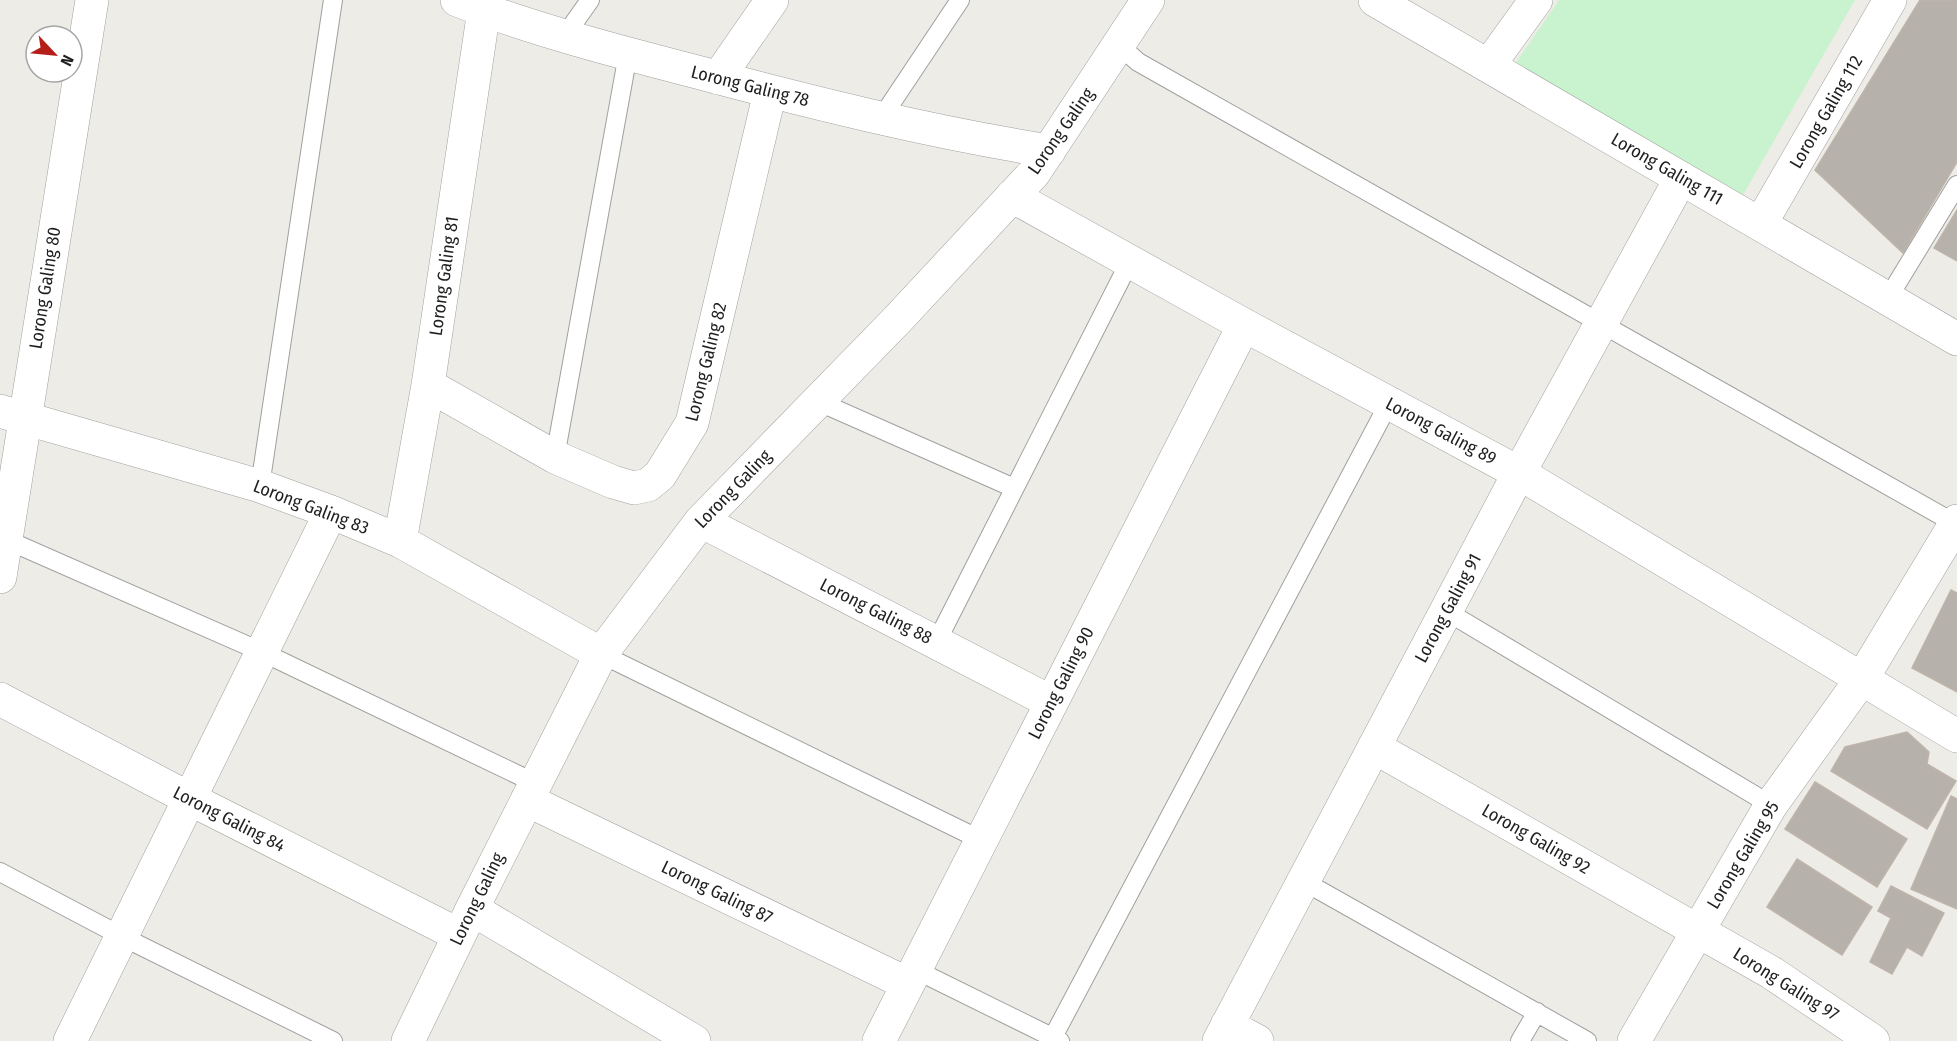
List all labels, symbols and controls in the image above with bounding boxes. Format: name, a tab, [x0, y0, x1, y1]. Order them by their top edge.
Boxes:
north arrow	[24, 24, 84, 84]
text: N	[56, 52, 78, 69]
street label: Lorong Galing 112	[1785, 52, 1867, 172]
street label: Lorong Galing 78	[689, 61, 811, 111]
street label: Lorong Galing	[1023, 83, 1099, 179]
street label: Lorong Galing 111	[1607, 128, 1727, 210]
street label: Lorong Galing 81	[425, 215, 463, 337]
street label: Lorong Galing 80	[24, 225, 66, 351]
street label: Lorong Galing 82	[681, 300, 731, 424]
street label: Lorong Galing 89	[1382, 393, 1500, 469]
street label: Lorong Galing	[690, 445, 776, 533]
street label: Lorong Galing 83	[250, 475, 372, 539]
street label: Lorong Galing 91	[1410, 550, 1486, 666]
street label: Lorong Galing 88	[816, 573, 936, 649]
street label: Lorong Galing 90	[1023, 623, 1099, 743]
street label: Lorong Galing 84	[169, 781, 289, 857]
street label: Lorong Galing 95	[1702, 797, 1784, 913]
street label: Lorong Galing 92	[1478, 799, 1594, 879]
street label: Lorong Galing	[445, 848, 509, 949]
street label: Lorong Galing 87	[658, 856, 776, 928]
street label: Lorong Galing 97	[1729, 943, 1843, 1025]

